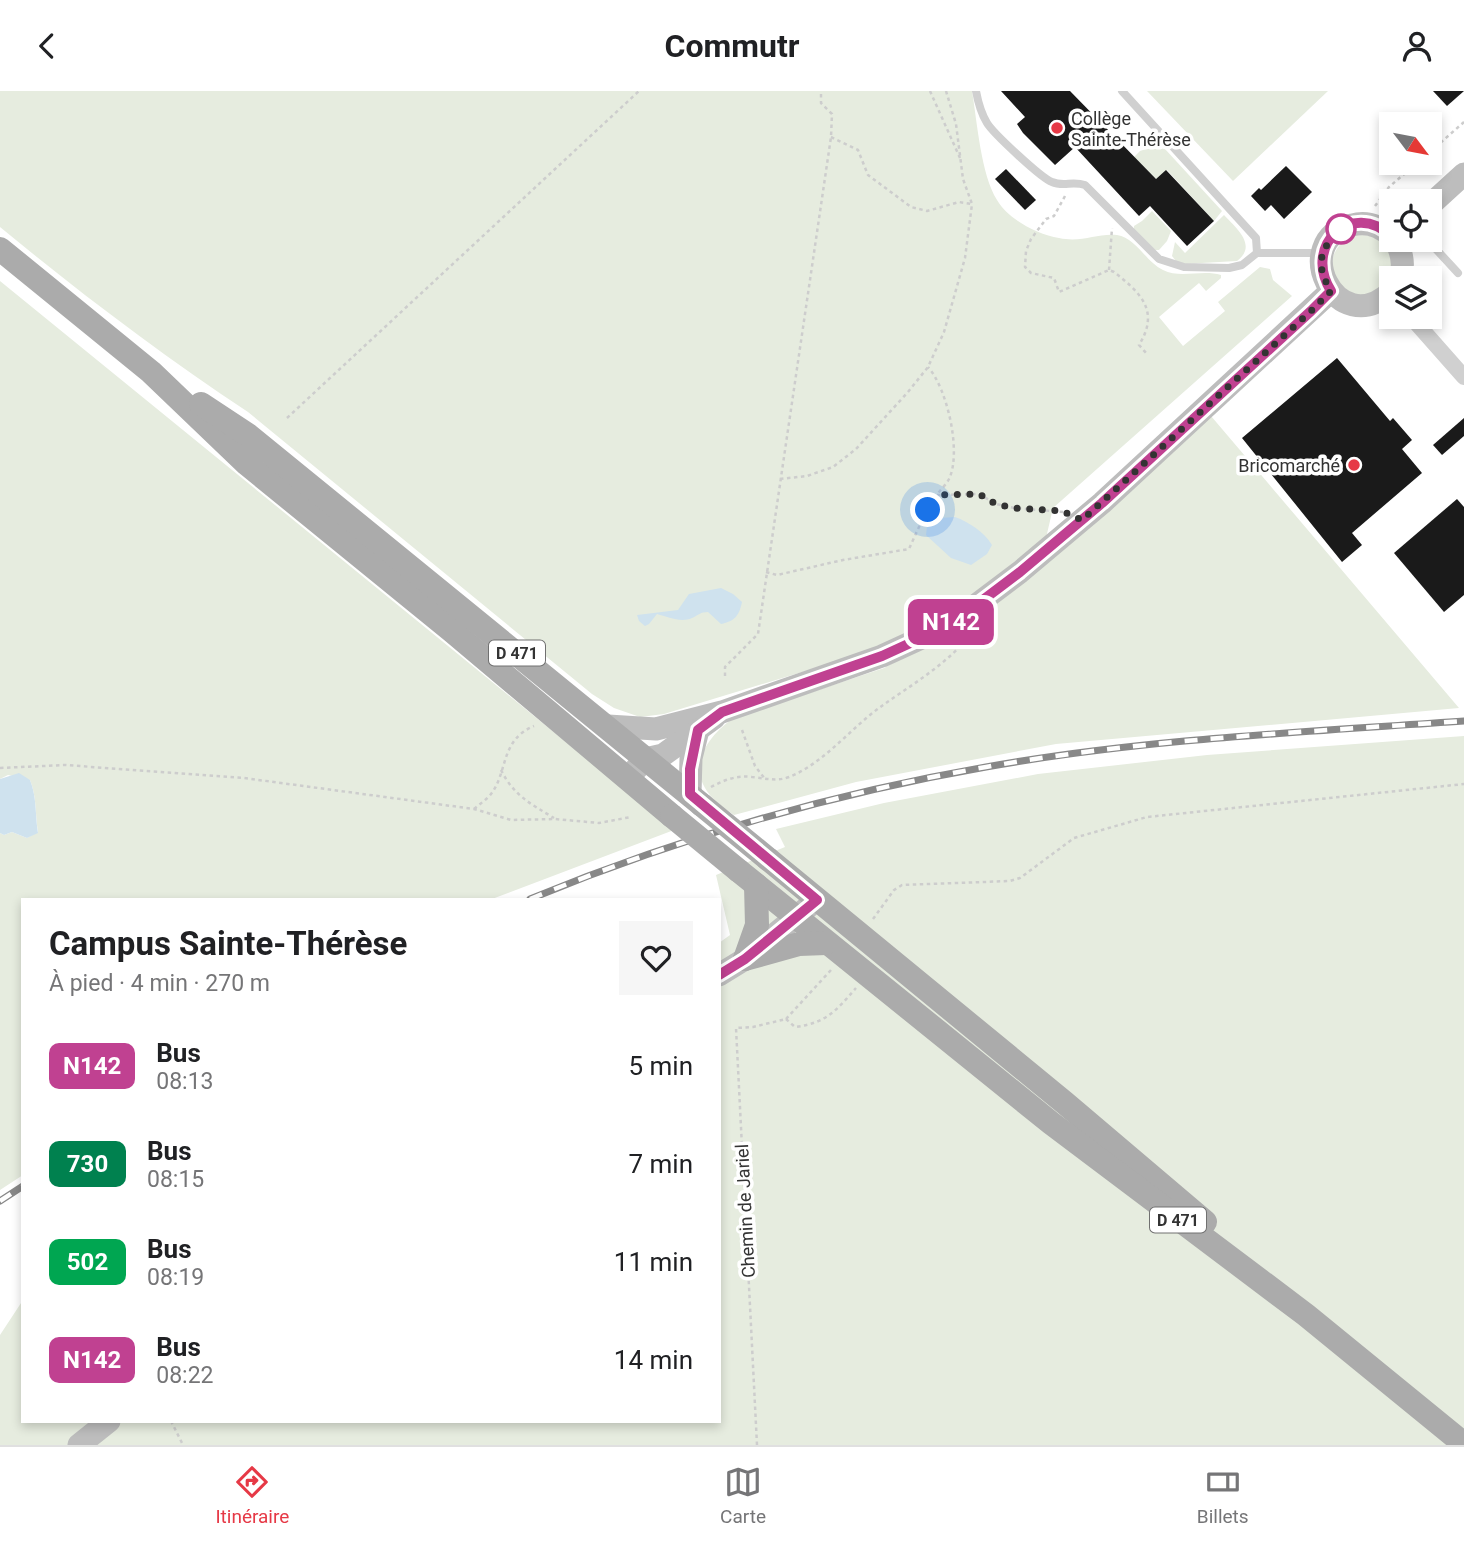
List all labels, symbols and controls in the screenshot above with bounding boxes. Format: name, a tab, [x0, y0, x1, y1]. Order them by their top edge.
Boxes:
icon: back	[28, 27, 66, 65]
text: Commutr	[665, 27, 799, 65]
icon: person	[1398, 27, 1436, 65]
place label: Collège Sainte-Thérèse	[1071, 108, 1191, 150]
north arrow	[1379, 112, 1442, 175]
map controls	[1379, 112, 1442, 329]
marker: Collège Sainte-Thérèse	[1049, 120, 1065, 136]
button: locate	[1379, 189, 1442, 252]
unlabelled marker	[1326, 214, 1356, 244]
button: layers	[1379, 266, 1442, 329]
place label: Bricomarché	[1238, 455, 1340, 476]
marker: Bricomarché	[1346, 457, 1362, 473]
your location	[910, 492, 945, 527]
line badge: N142	[902, 599, 1000, 645]
text: N142	[922, 608, 980, 636]
road number: D 471	[489, 641, 545, 666]
button: heart	[619, 921, 693, 995]
text: Campus Sainte-Thérèse	[49, 924, 407, 963]
text: À pied · 4 min · 270 m	[49, 970, 270, 997]
text: Bus	[156, 1038, 201, 1068]
text: 5 min	[628, 1051, 693, 1081]
text: N142	[63, 1052, 121, 1080]
text: 08:13	[156, 1068, 214, 1095]
text: Bus	[147, 1136, 192, 1166]
street label: Chemin de Jariel	[731, 1144, 759, 1278]
text: 7 min	[628, 1149, 693, 1179]
text: 730	[67, 1150, 108, 1178]
text: 08:15	[147, 1166, 204, 1193]
road number: D 471	[1150, 1207, 1206, 1233]
text: Bus	[147, 1234, 192, 1264]
text: 11 min	[614, 1247, 693, 1277]
text: 502	[67, 1248, 108, 1276]
text: 08:19	[147, 1264, 204, 1291]
text: Bus	[156, 1332, 201, 1362]
text: 14 min	[614, 1345, 693, 1375]
text: N142	[63, 1346, 121, 1374]
text: 08:22	[156, 1362, 214, 1389]
tab: Itinéraire	[215, 1463, 289, 1528]
tab: Carte	[720, 1463, 766, 1528]
tab: Billets	[1197, 1463, 1249, 1528]

